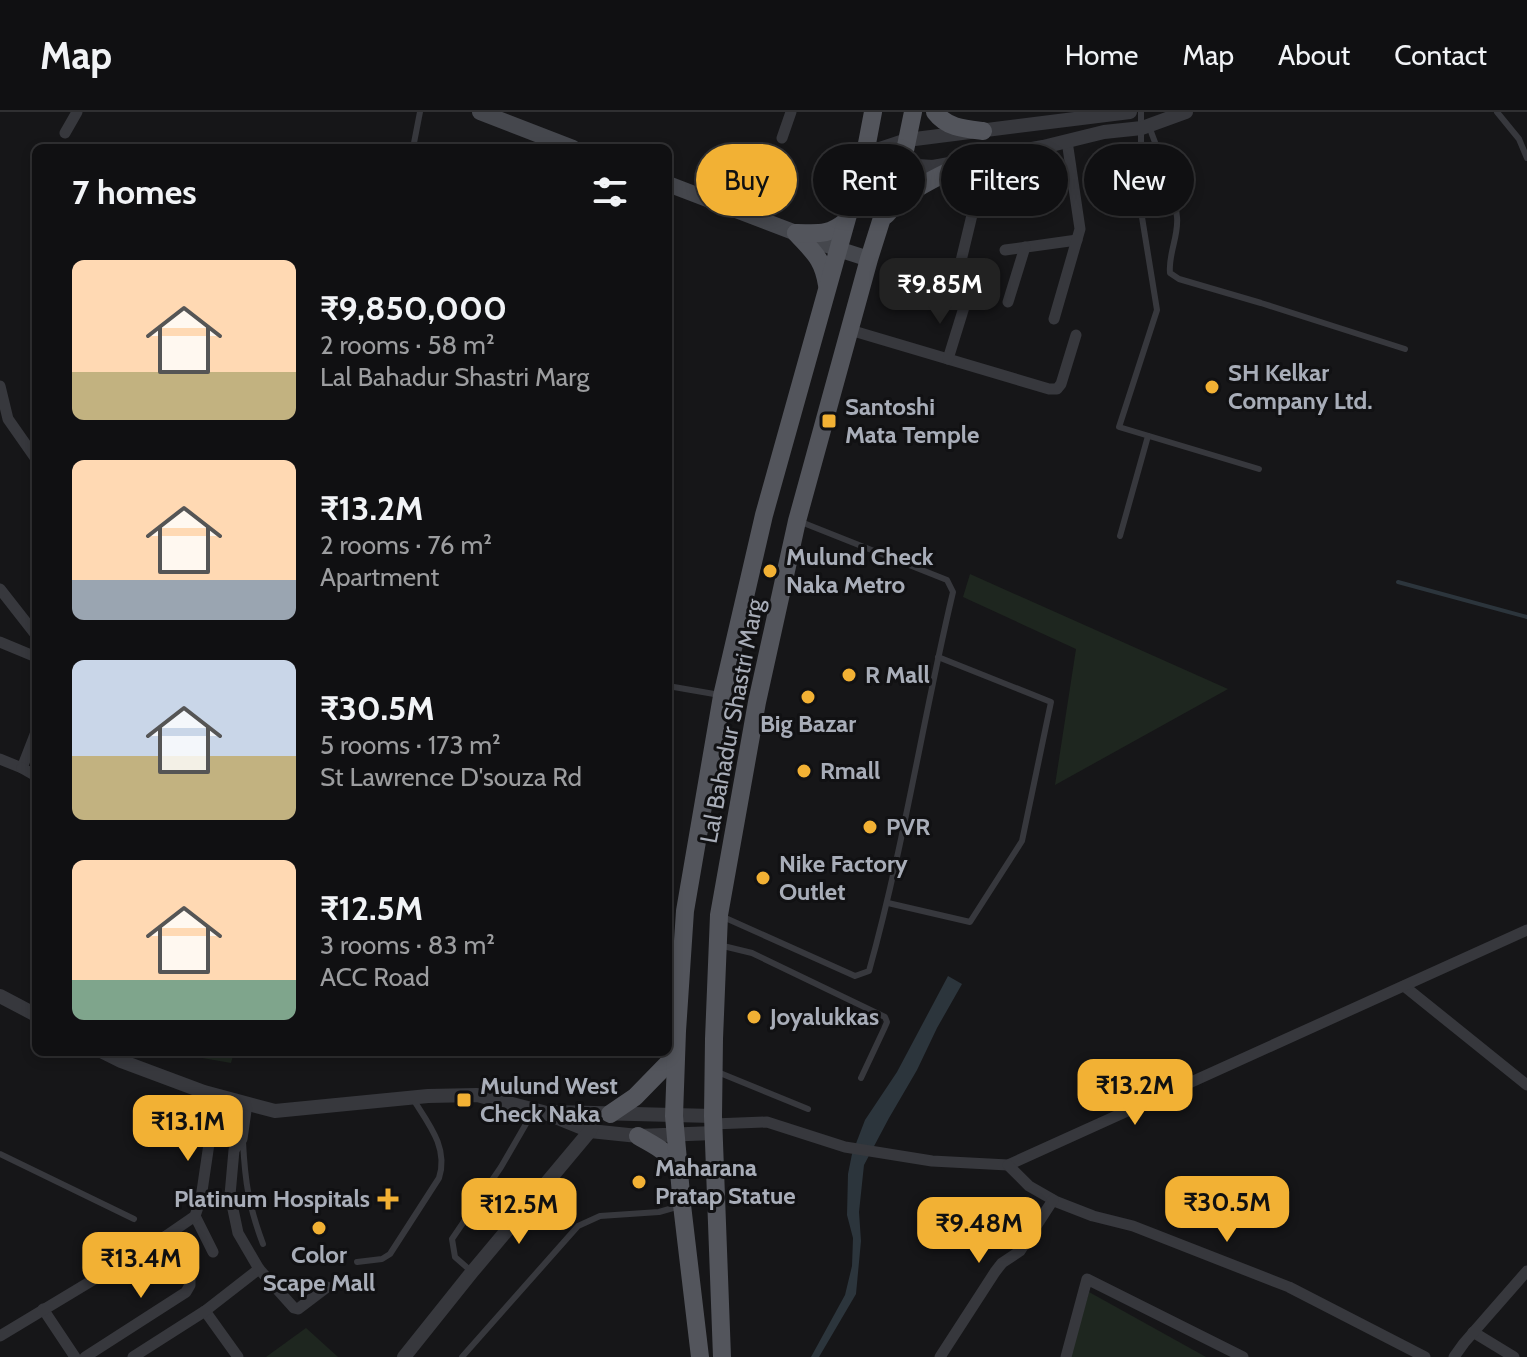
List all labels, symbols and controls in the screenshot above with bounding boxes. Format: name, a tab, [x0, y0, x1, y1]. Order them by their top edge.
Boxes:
text: Map	[40, 32, 112, 79]
text: Home	[1065, 38, 1138, 72]
text: Map	[1182, 38, 1234, 72]
text: About	[1278, 38, 1350, 72]
text: Contact	[1394, 38, 1487, 72]
chip: Buy	[696, 144, 797, 216]
chip: Rent	[813, 144, 925, 216]
chip: Filters	[941, 144, 1068, 216]
chip: New	[1084, 144, 1194, 216]
icon: filters	[588, 170, 632, 214]
text: 7 homes	[72, 171, 197, 213]
pin: ₹9.85M	[875, 258, 1005, 326]
text: ₹9.85M	[897, 268, 983, 300]
text: ₹9,850,000	[320, 287, 507, 329]
icon: home	[136, 292, 232, 388]
text: 2 rooms · 58 m²	[320, 329, 495, 361]
place label: SH Kelkar Company Ltd.	[1228, 358, 1373, 415]
text: Lal Bahadur Shastri Marg	[320, 361, 589, 393]
marker: SH Kelkar Company Ltd.	[1203, 378, 1221, 396]
place label: Santoshi Mata Temple	[845, 392, 979, 449]
marker: Santoshi Mata Temple	[820, 412, 838, 430]
text: ₹13.2M	[320, 487, 423, 529]
icon: home	[136, 492, 232, 588]
text: 2 rooms · 76 m²	[320, 529, 492, 561]
place label: Mulund Check Naka Metro	[786, 542, 934, 599]
text: Apartment	[320, 561, 439, 593]
marker: Mulund Check Naka Metro	[761, 562, 779, 580]
street label: Lal Bahadur Shastri Marg	[694, 595, 770, 846]
place label: R Mall	[865, 660, 930, 689]
marker: R Mall	[840, 666, 858, 684]
text: ₹30.5M	[320, 687, 435, 729]
marker: Big Bazar	[799, 688, 817, 706]
icon: home	[136, 692, 232, 788]
place label: Big Bazar	[760, 709, 856, 738]
text: 5 rooms · 173 m²	[320, 729, 501, 761]
place label: Rmall	[820, 756, 880, 785]
text: St Lawrence D'souza Rd	[320, 761, 582, 793]
marker: Rmall	[795, 762, 813, 780]
place label: PVR	[886, 812, 930, 841]
marker: PVR	[861, 818, 879, 836]
place label: Nike Factory Outlet	[779, 849, 908, 906]
marker: Nike Factory Outlet	[754, 869, 772, 887]
text: ₹12.5M	[320, 887, 423, 929]
icon: home	[136, 892, 232, 988]
text: 3 rooms · 83 m²	[320, 929, 495, 961]
text: ACC Road	[320, 961, 430, 993]
place label: Joyalukkas	[769, 1002, 879, 1031]
marker: Joyalukkas	[745, 1008, 763, 1026]
pin: ₹13.2M	[1070, 1059, 1200, 1127]
text: ₹13.2M	[1096, 1069, 1174, 1101]
place label: Mulund West Check Naka	[480, 1071, 618, 1128]
marker: Mulund West Check Naka	[455, 1091, 473, 1109]
pin: ₹13.1M	[123, 1095, 253, 1163]
text: ₹13.1M	[151, 1105, 225, 1137]
place label: Maharana Pratap Statue	[655, 1153, 796, 1210]
marker: Maharana Pratap Statue	[630, 1173, 648, 1191]
pin: ₹30.5M	[1162, 1176, 1292, 1244]
pin: ₹12.5M	[454, 1178, 584, 1246]
place label: Platinum Hospitals	[174, 1184, 370, 1213]
text: ₹30.5M	[1183, 1186, 1271, 1218]
marker: Platinum Hospitals	[377, 1188, 399, 1210]
text: ₹12.5M	[480, 1188, 558, 1220]
pin: ₹9.48M	[914, 1197, 1044, 1265]
text: ₹9.48M	[935, 1207, 1023, 1239]
marker: Color Scape Mall	[310, 1219, 328, 1237]
pin: ₹13.4M	[76, 1232, 206, 1300]
place label: Color Scape Mall	[263, 1240, 375, 1297]
text: ₹13.4M	[100, 1242, 182, 1274]

